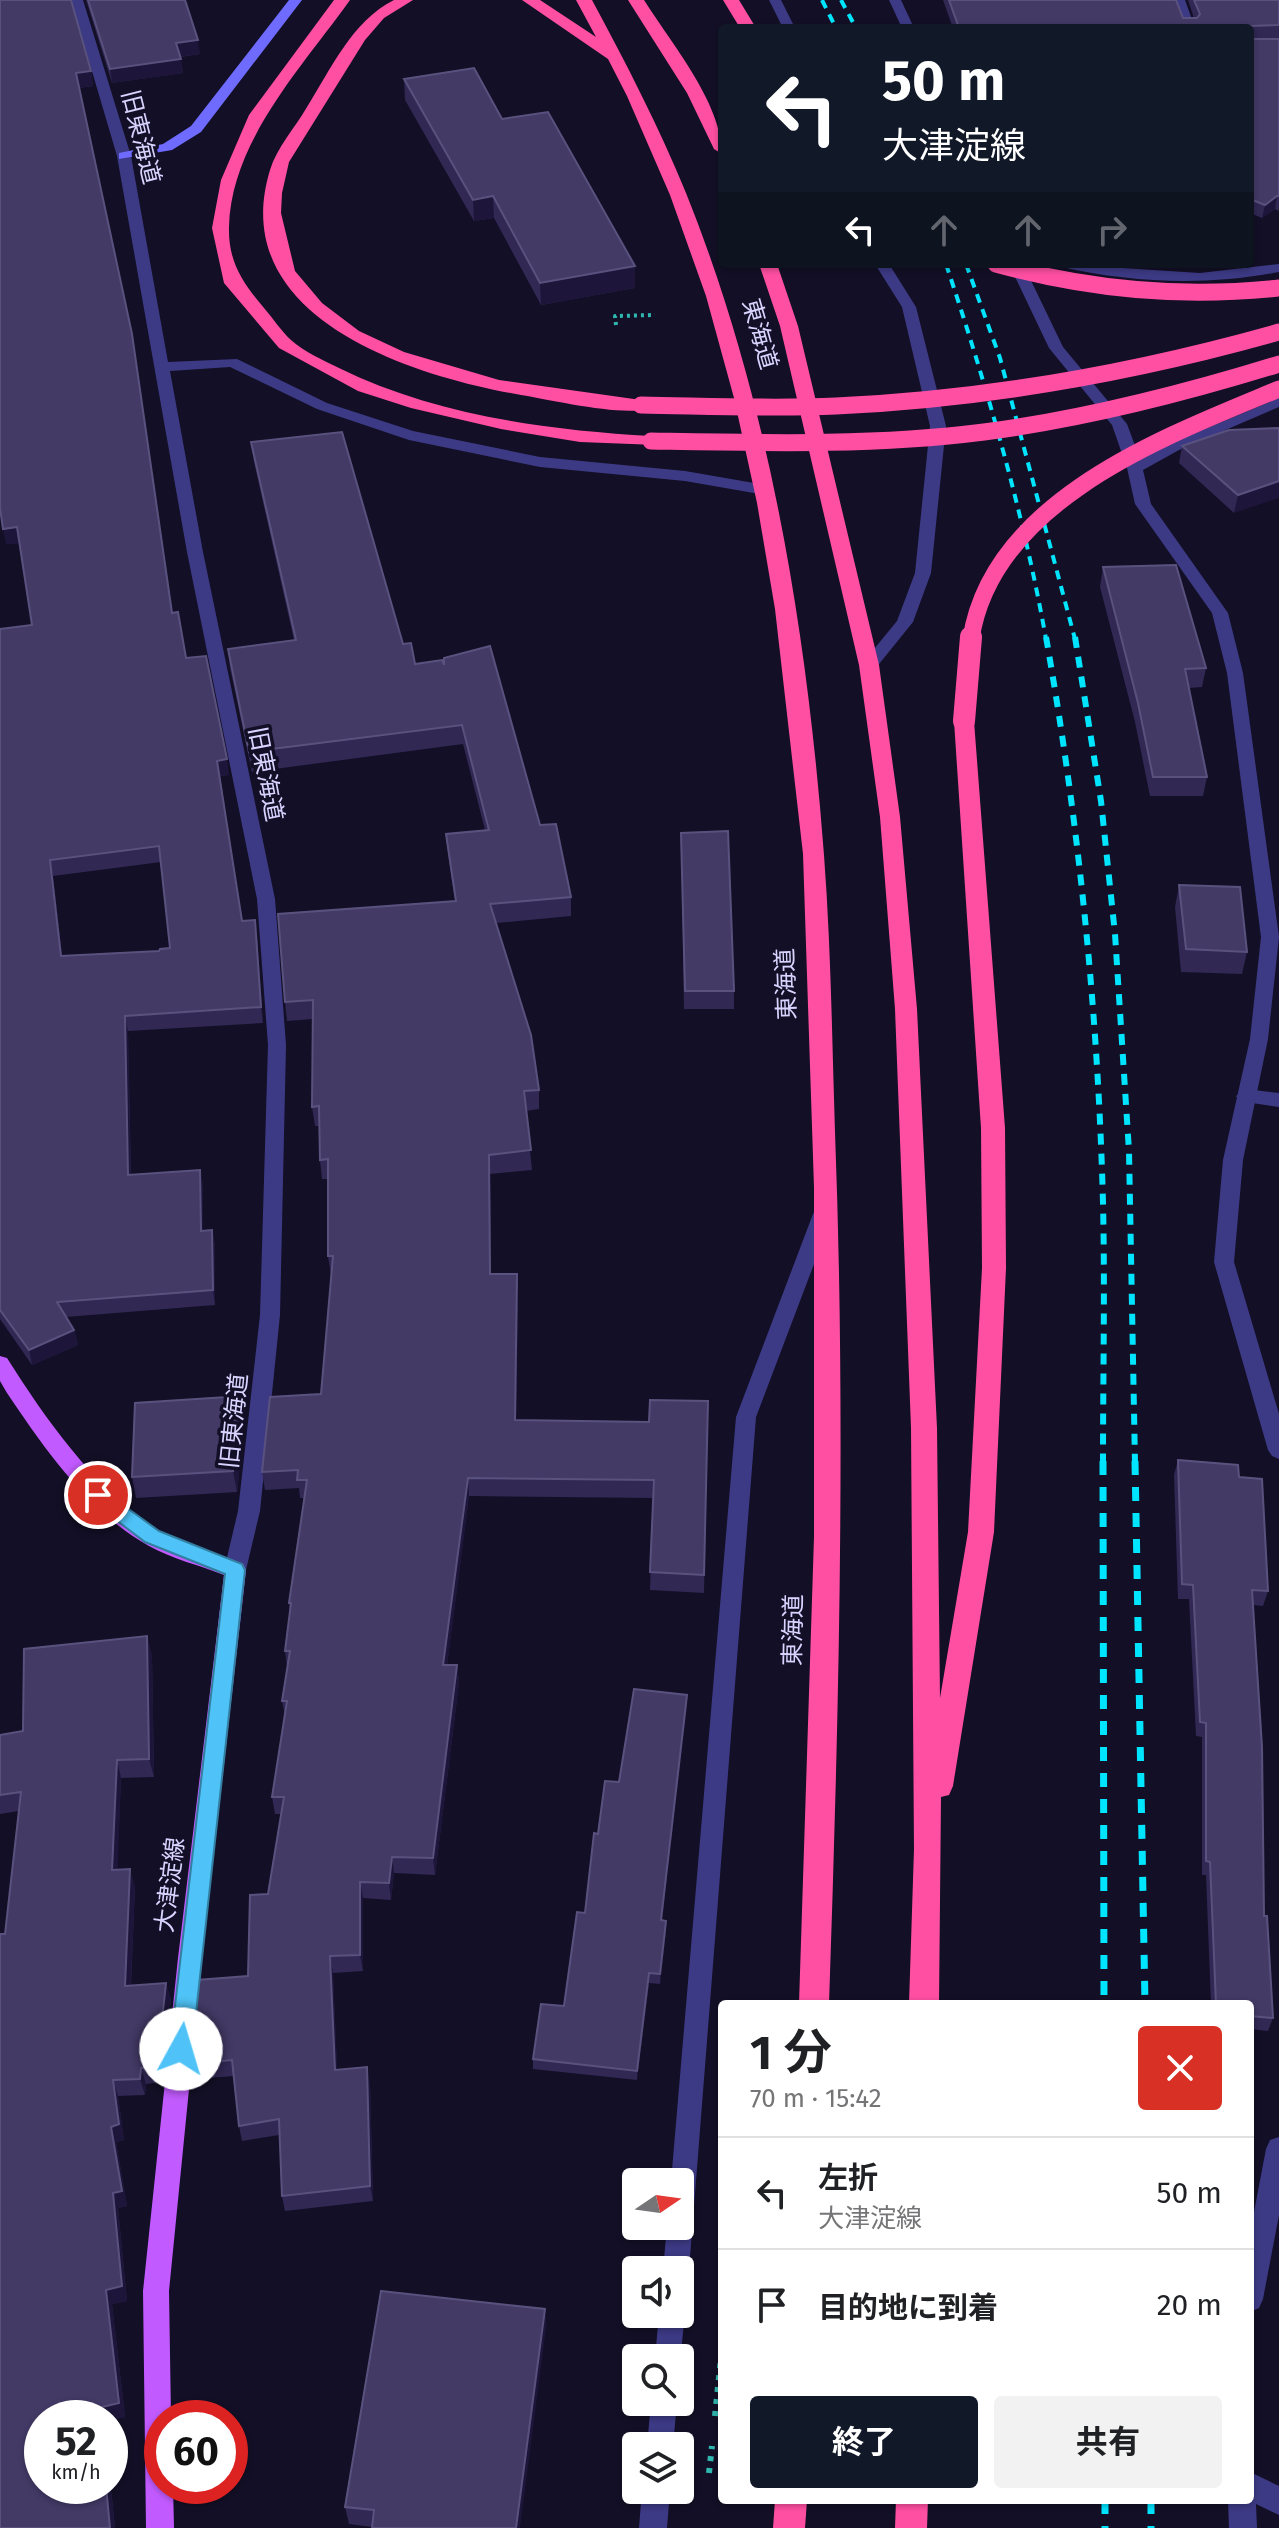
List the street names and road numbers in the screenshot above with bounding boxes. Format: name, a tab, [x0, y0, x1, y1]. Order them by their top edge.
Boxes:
street label: 旧東海道	[116, 87, 166, 187]
street label: 東海道	[737, 296, 783, 372]
street label: 旧東海道	[243, 724, 289, 824]
street label: 東海道	[771, 948, 801, 1020]
street label: 旧東海道	[215, 1372, 253, 1470]
street label: 東海道	[778, 1594, 808, 1666]
street label: 大津淀線	[150, 1836, 190, 1934]

